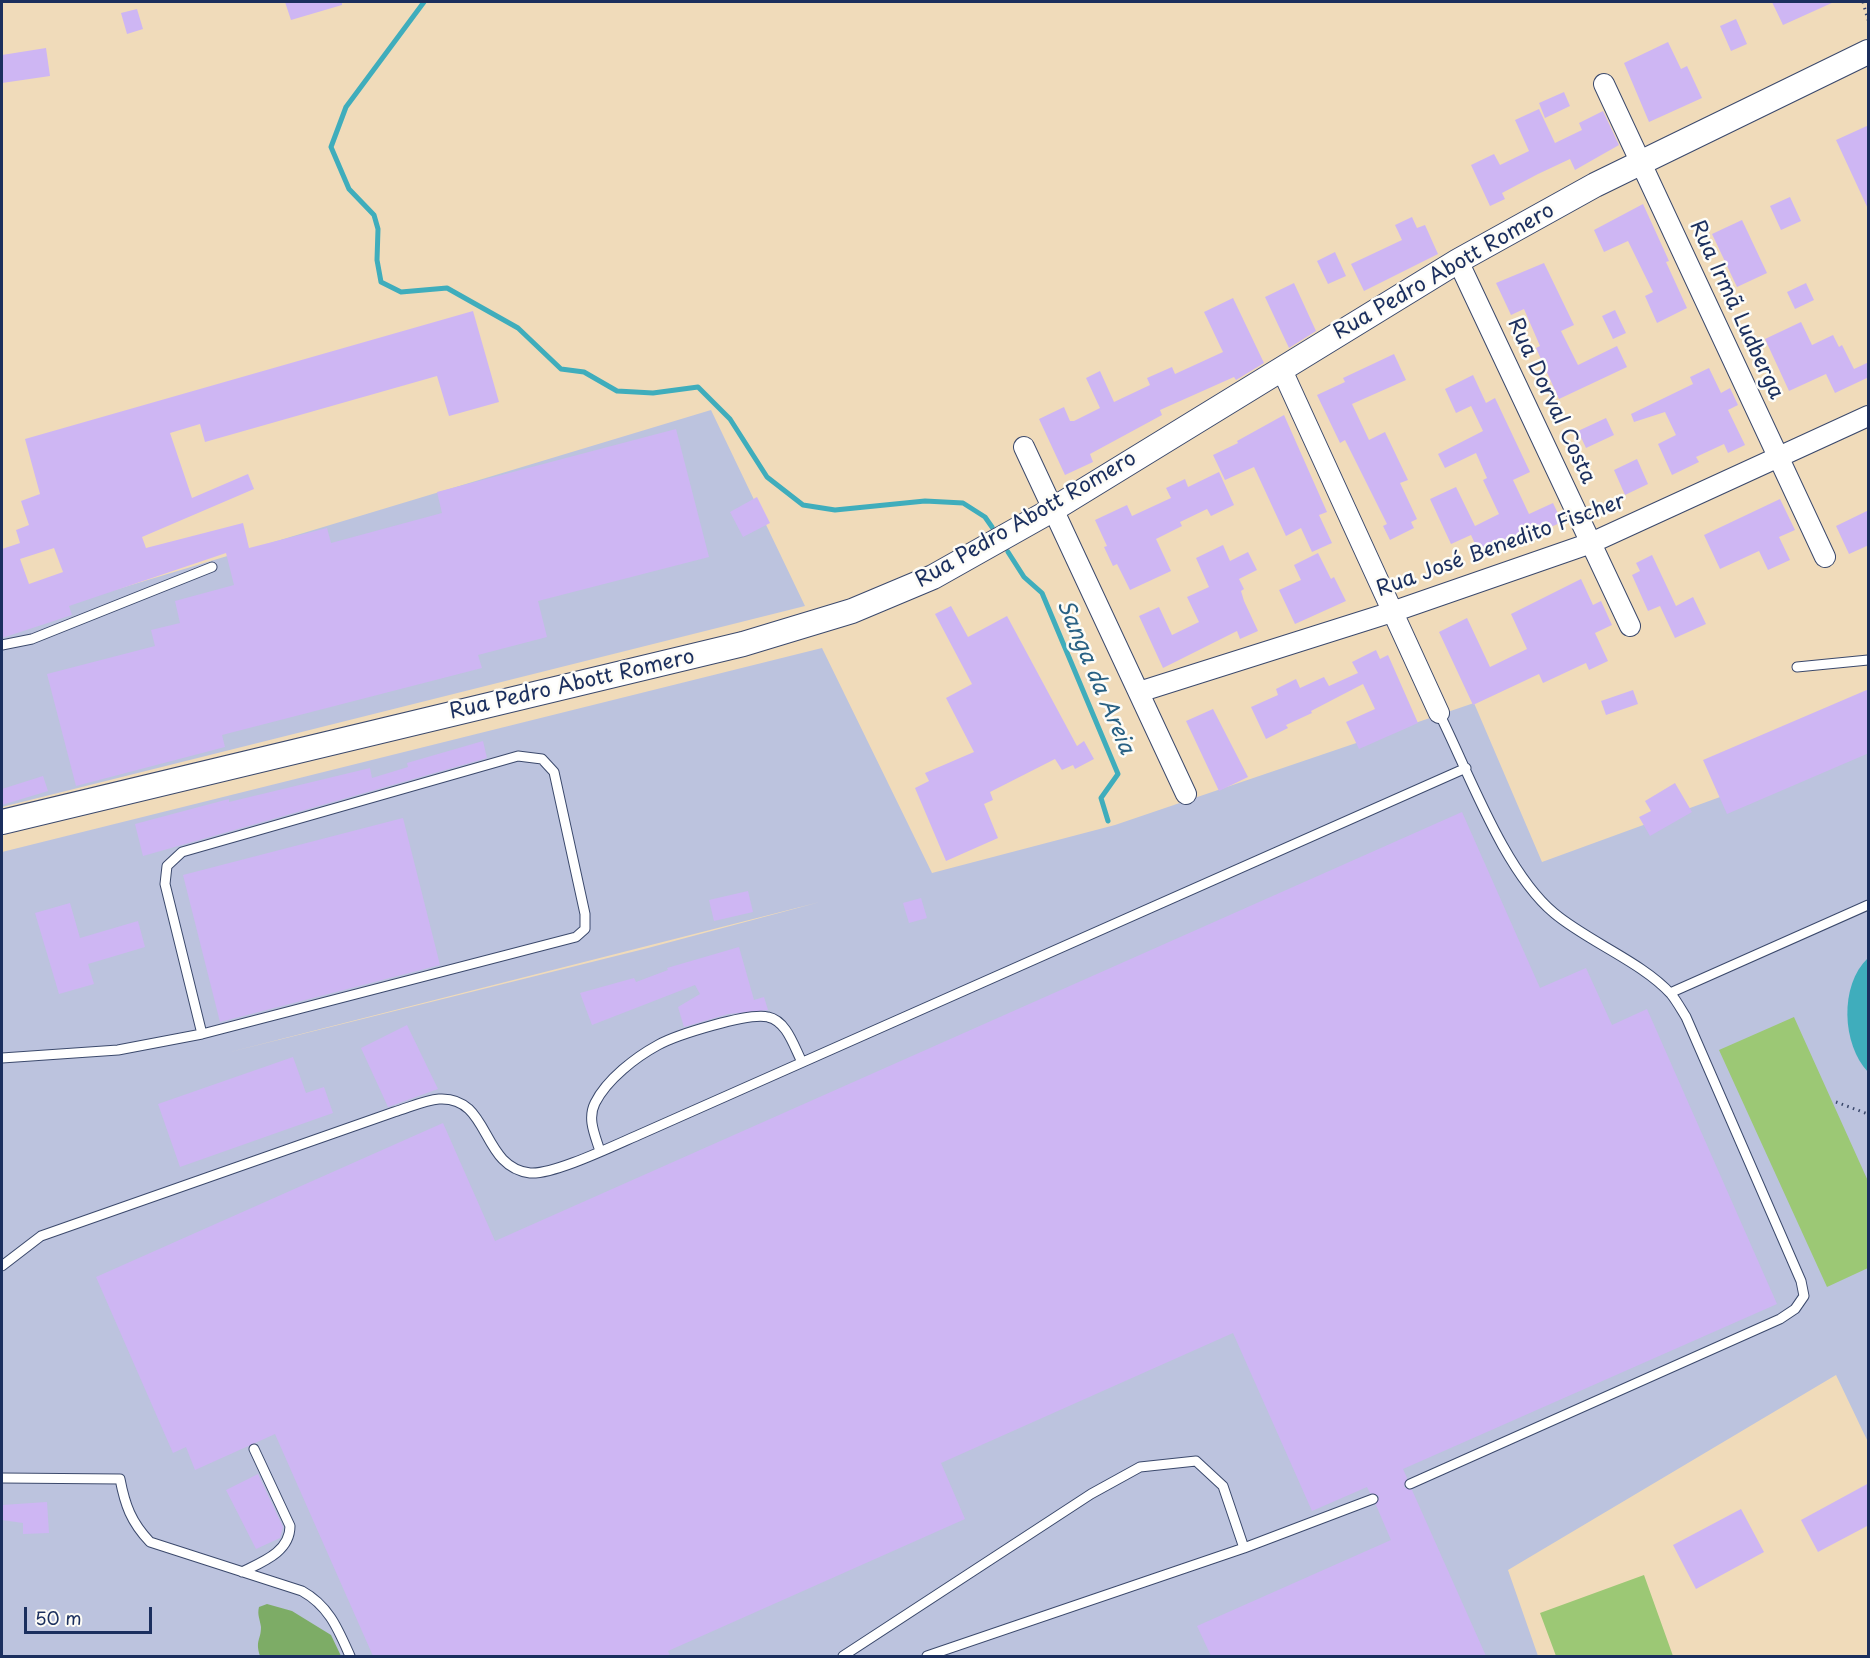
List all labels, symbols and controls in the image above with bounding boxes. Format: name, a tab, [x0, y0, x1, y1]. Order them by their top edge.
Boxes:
street label: Rua Pedro Abott Romero	[1329, 198, 1559, 346]
street label: Rua Irmã Ludberga	[1683, 217, 1789, 403]
street label: Rua Dorval Costa	[1502, 314, 1600, 488]
street label: Rua Pedro Abott Romero	[911, 446, 1141, 594]
street label: Rua José Benedito Fischer	[1373, 489, 1629, 603]
water label: Sanga da Areia	[1051, 596, 1139, 758]
street label: Rua Pedro Abott Romero	[447, 644, 697, 726]
scale bar	[27, 1595, 154, 1633]
text: 50 m	[35, 1604, 82, 1631]

